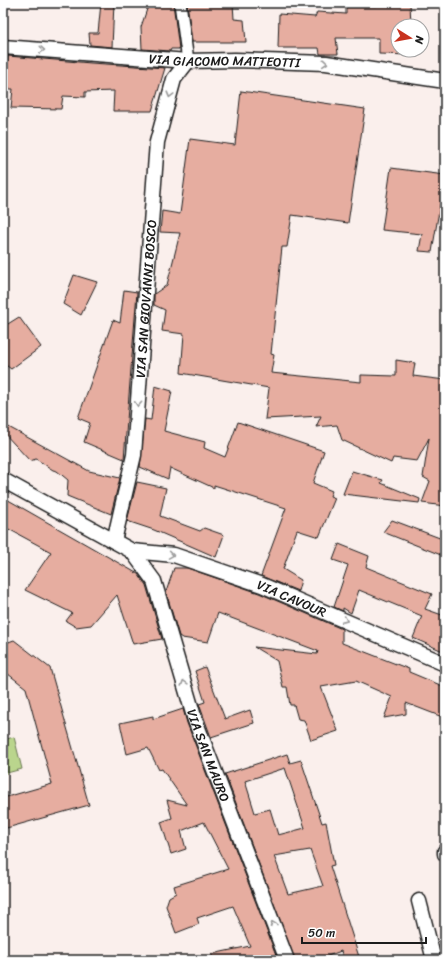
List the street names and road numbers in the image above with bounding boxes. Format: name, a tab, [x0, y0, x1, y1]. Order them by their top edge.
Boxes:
street label: VIA GIACOMO MATTEOTTI	[148, 47, 301, 74]
street label: VIA SAN GIOVANNI BOSCO	[129, 219, 163, 379]
street label: VIA CAVOUR	[254, 573, 330, 624]
street label: VIA SAN MAURO	[180, 706, 236, 805]

